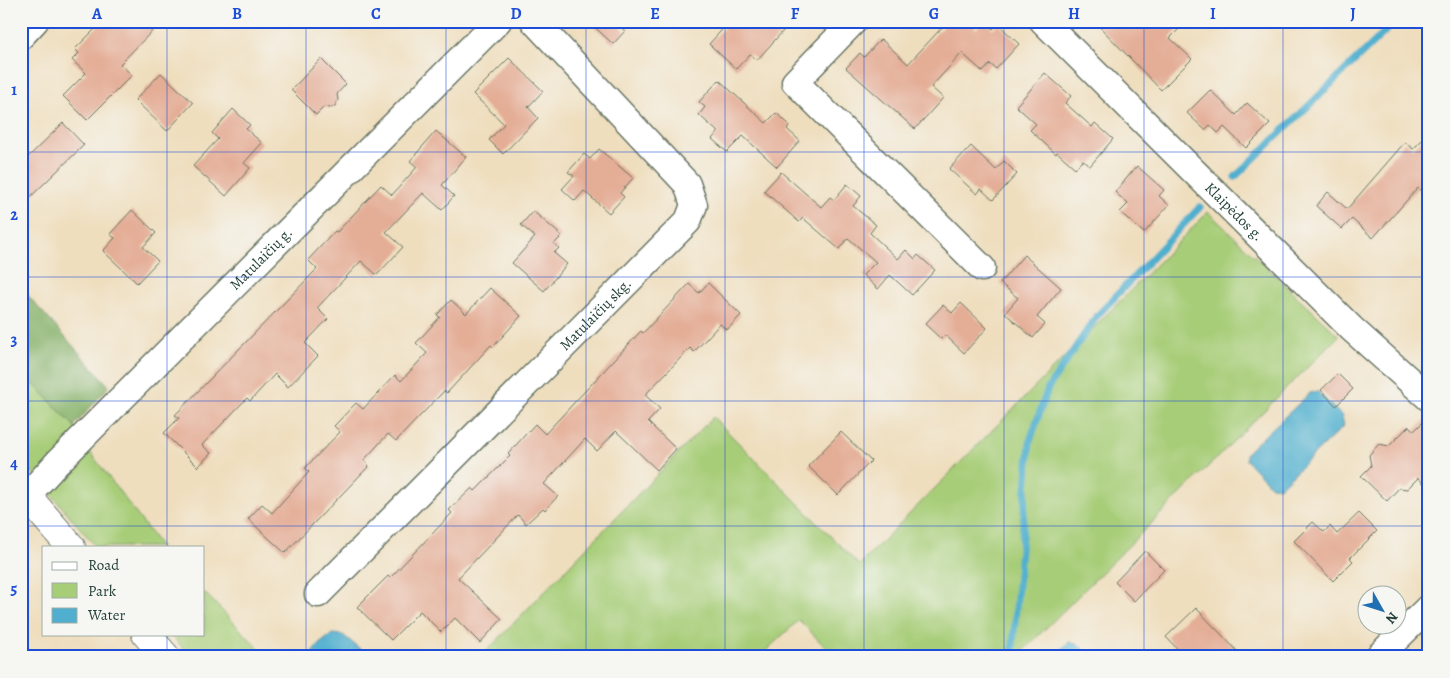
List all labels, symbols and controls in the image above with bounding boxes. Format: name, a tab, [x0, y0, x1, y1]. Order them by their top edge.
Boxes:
text: A	[91, 3, 103, 25]
text: B	[232, 3, 242, 25]
text: C	[371, 3, 381, 25]
text: D	[510, 3, 522, 25]
text: E	[650, 3, 660, 25]
text: F	[791, 3, 800, 25]
text: G	[929, 3, 939, 25]
text: H	[1068, 3, 1080, 25]
text: I	[1210, 3, 1216, 25]
text: J	[1350, 3, 1356, 25]
text: 1	[11, 79, 17, 101]
street label: Klaipėdos g.	[1200, 178, 1268, 245]
text: 2	[10, 204, 18, 226]
street label: Matulaičių g.	[225, 223, 297, 294]
street label: Matulaičių skg.	[555, 274, 636, 355]
text: 3	[11, 329, 18, 351]
text: 4	[10, 453, 18, 475]
legend	[42, 546, 205, 636]
text: Road	[88, 555, 120, 575]
text: 5	[11, 578, 18, 600]
text: Park	[88, 581, 117, 601]
north arrow	[1358, 586, 1408, 636]
text: Water	[87, 605, 125, 625]
text: N	[1381, 608, 1402, 628]

